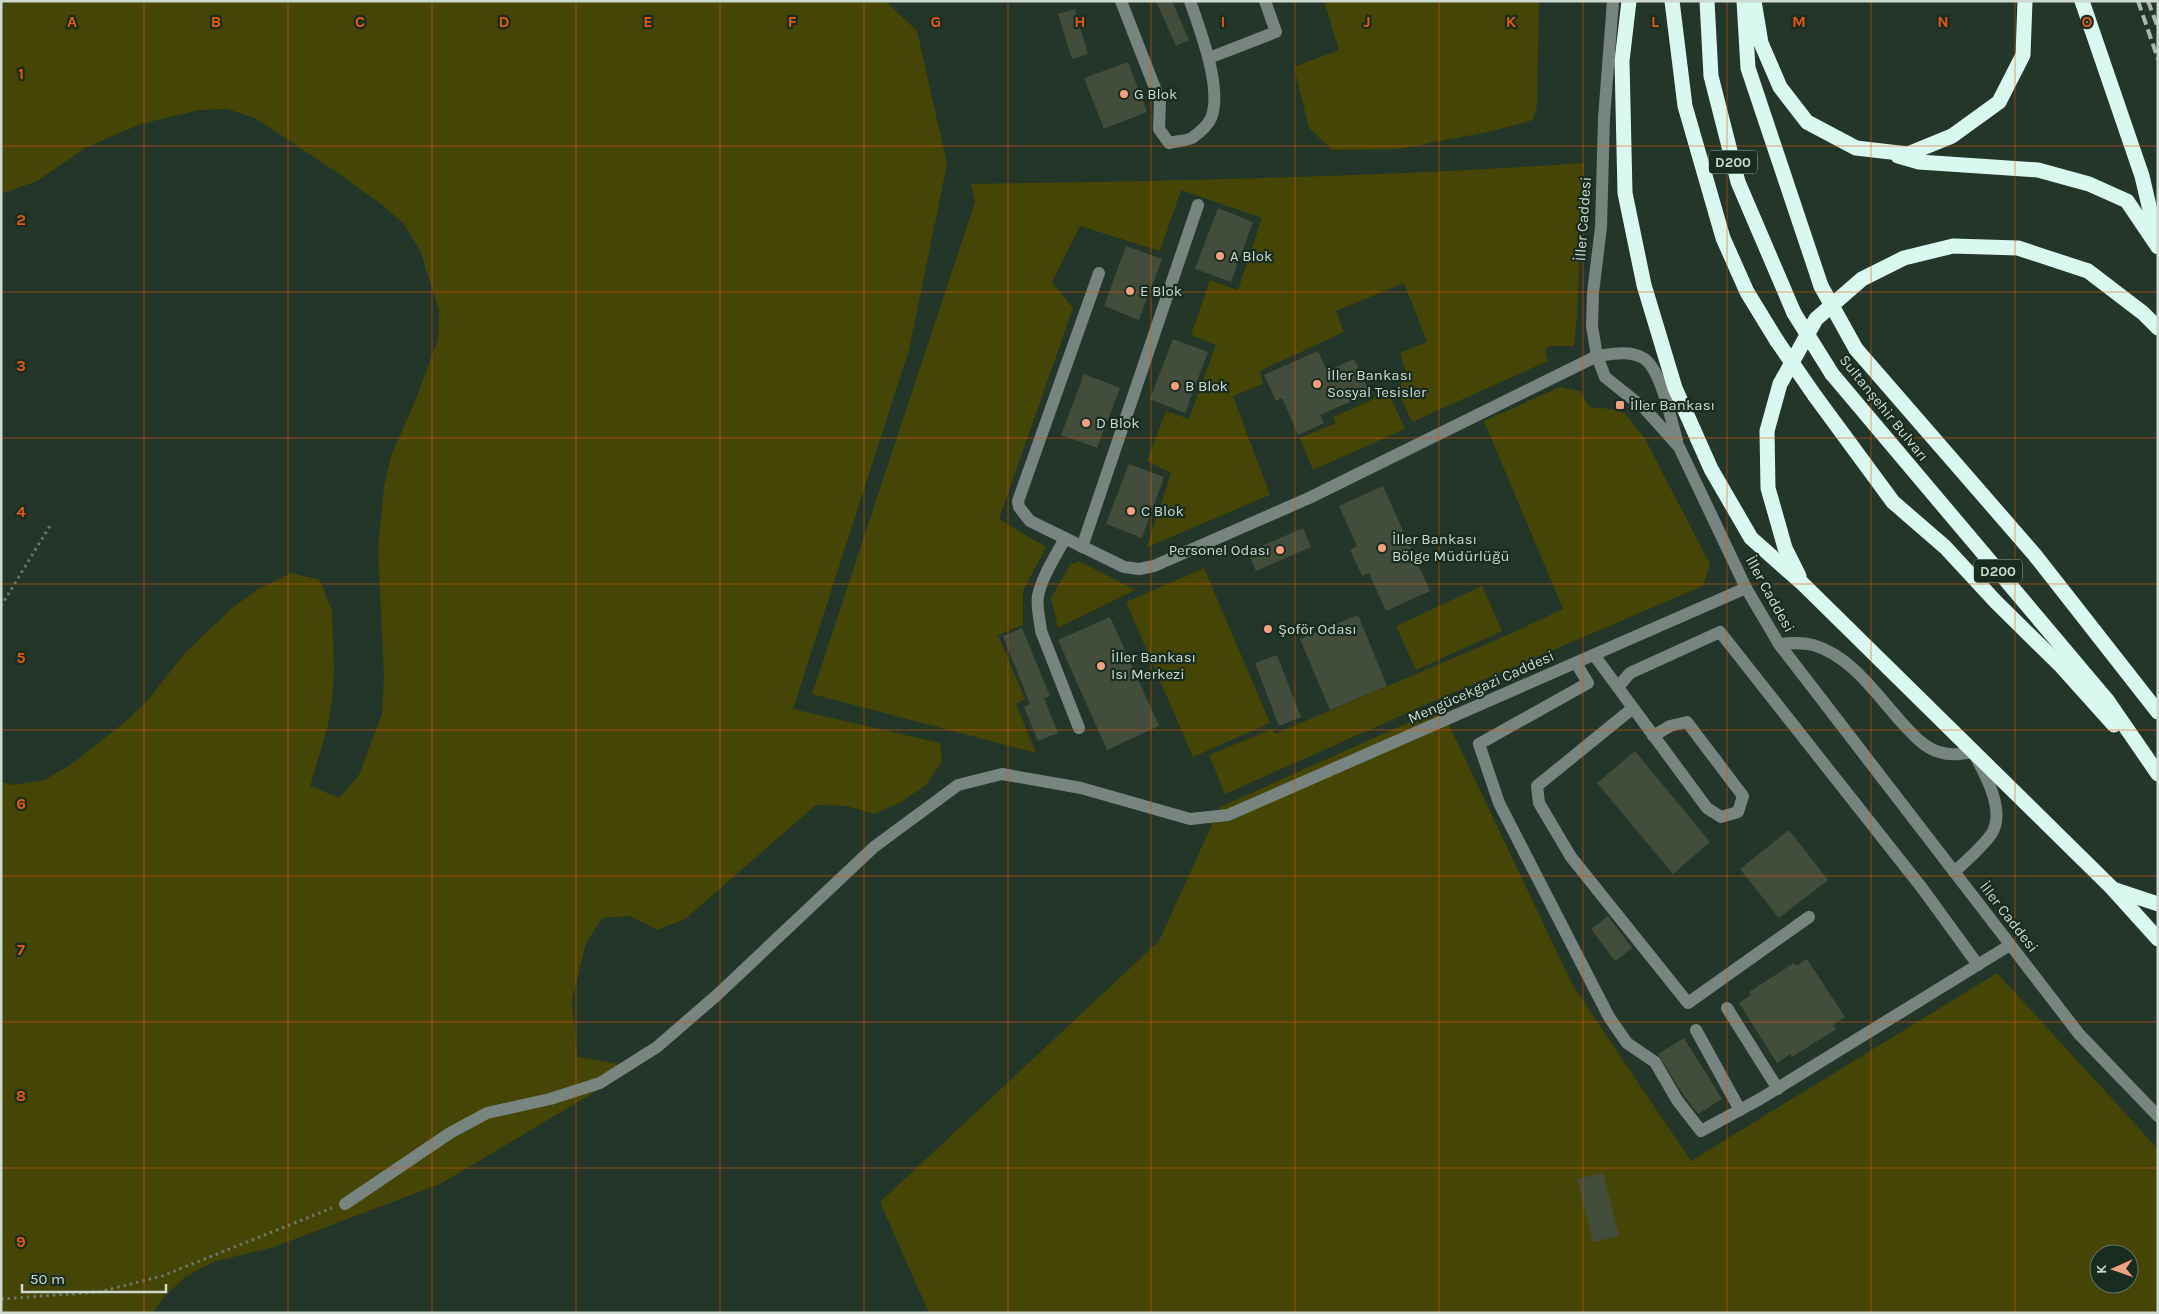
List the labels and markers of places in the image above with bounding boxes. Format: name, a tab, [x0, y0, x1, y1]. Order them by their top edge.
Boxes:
place label: G Blok	[1134, 85, 1177, 103]
marker: G Blok	[1118, 88, 1130, 100]
place label: A Blok	[1230, 247, 1272, 265]
marker: A Blok	[1214, 250, 1226, 262]
place label: E Blok	[1140, 282, 1182, 300]
marker: E Blok	[1124, 285, 1136, 297]
place label: İller Bankası Sosyal Tesisler	[1327, 366, 1427, 401]
place label: B Blok	[1185, 377, 1228, 395]
marker: İller Bankası Sosyal Tesisler	[1311, 378, 1323, 390]
marker: B Blok	[1169, 380, 1181, 392]
place label: İller Bankası	[1630, 396, 1715, 414]
marker: İller Bankası	[1614, 399, 1626, 411]
place label: D Blok	[1096, 414, 1140, 432]
marker: D Blok	[1080, 417, 1092, 429]
place label: C Blok	[1141, 502, 1184, 520]
marker: C Blok	[1125, 505, 1137, 517]
place label: İller Bankası Bölge Müdürlüğü	[1392, 530, 1509, 565]
place label: Personel Odası	[1169, 541, 1270, 559]
marker: İller Bankası Bölge Müdürlüğü	[1376, 542, 1388, 554]
marker: Personel Odası	[1274, 544, 1286, 556]
place label: Şoför Odası	[1278, 620, 1357, 638]
marker: Şoför Odası	[1262, 623, 1274, 635]
place label: İller Bankası Isı Merkezi	[1111, 648, 1196, 683]
marker: İller Bankası Isı Merkezi	[1095, 660, 1107, 672]

